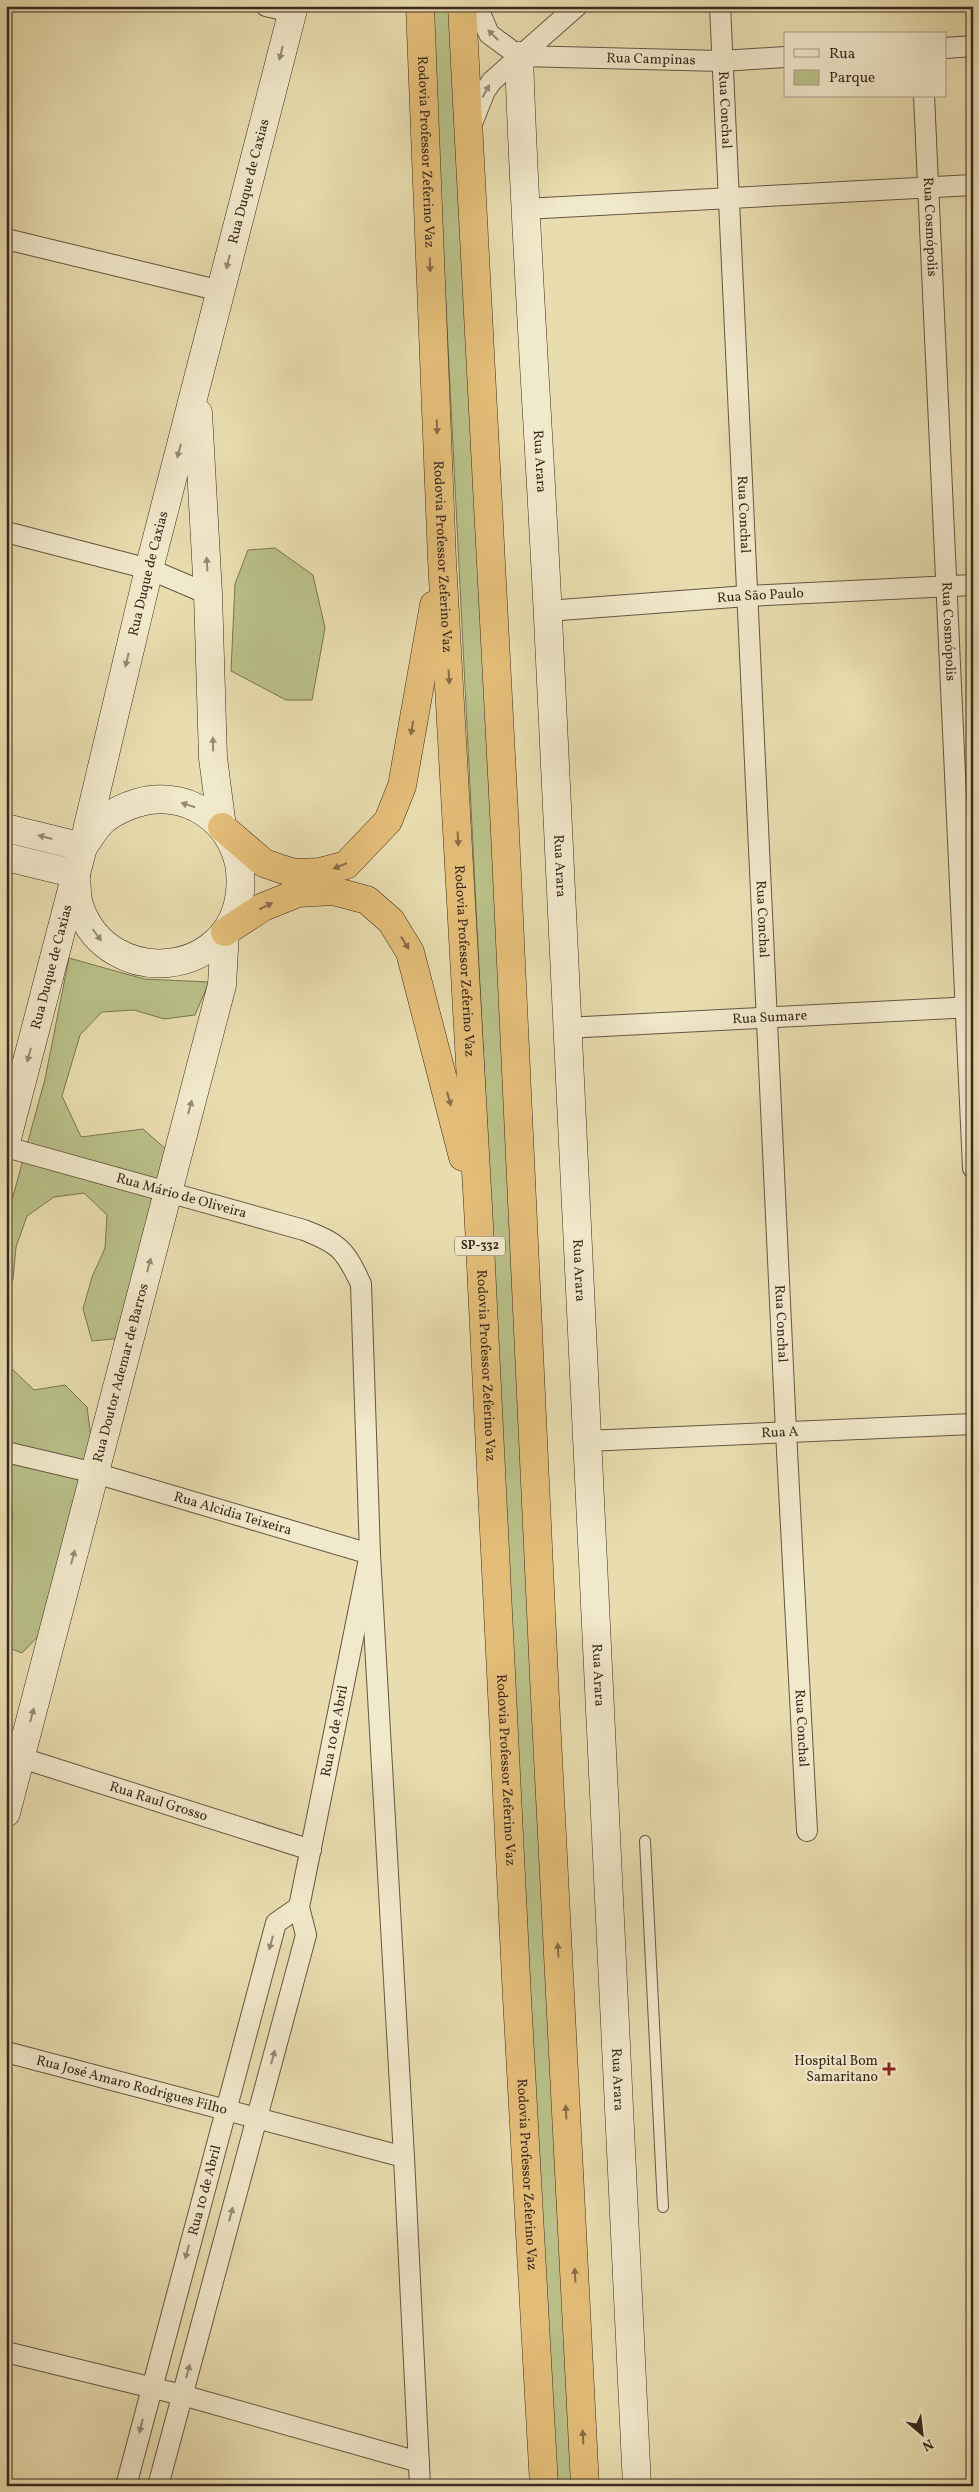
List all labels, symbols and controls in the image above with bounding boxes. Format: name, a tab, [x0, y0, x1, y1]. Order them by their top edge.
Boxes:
one-way arrow	[487, 29, 499, 41]
legend	[784, 32, 946, 98]
text: Rua	[829, 44, 855, 65]
one-way arrow	[277, 46, 285, 61]
street label: Rua Campinas	[606, 49, 696, 70]
street label: Rodovia Professor Zeferino Vaz	[412, 56, 439, 248]
text: Parque	[829, 68, 875, 89]
street label: Rua Conchal	[714, 71, 736, 149]
one-way arrow	[482, 84, 491, 97]
street label: Rua Duque de Caxias	[224, 117, 274, 246]
street label: Rua Cosmópolis	[918, 177, 942, 277]
one-way arrow	[224, 254, 232, 269]
one-way arrow	[427, 257, 435, 273]
one-way arrow	[433, 419, 441, 435]
street label: Rua Arara	[528, 430, 551, 493]
one-way arrow	[175, 443, 183, 458]
street label: Rodovia Professor Zeferino Vaz	[429, 460, 457, 653]
street label: Rua Conchal	[732, 475, 755, 554]
street label: Rua Duque de Caxias	[124, 509, 173, 638]
one-way arrow	[202, 556, 210, 572]
street label: Rua Cosmópolis	[937, 581, 960, 682]
street label: Rua São Paulo	[716, 584, 804, 608]
one-way arrow	[123, 652, 131, 667]
one-way arrow	[445, 669, 453, 685]
one-way arrow	[408, 721, 416, 737]
one-way arrow	[209, 736, 217, 752]
one-way arrow	[180, 800, 195, 808]
one-way arrow	[454, 831, 462, 847]
one-way arrow	[37, 833, 52, 841]
street label: Rua Arara	[549, 834, 571, 898]
one-way arrow	[333, 861, 348, 870]
street label: Rodovia Professor Zeferino Vaz	[449, 865, 479, 1057]
street label: Rua Conchal	[751, 880, 774, 958]
street label: Rua Duque de Caxias	[26, 902, 77, 1031]
one-way arrow	[259, 902, 273, 910]
one-way arrow	[91, 928, 102, 941]
one-way arrow	[400, 936, 409, 949]
street label: Rua Sumare	[732, 1006, 808, 1029]
one-way arrow	[25, 1047, 33, 1062]
one-way arrow	[445, 1091, 453, 1106]
one-way arrow	[186, 1100, 194, 1115]
street label: Rua Mário de Oliveira	[114, 1169, 249, 1223]
road number: SP-332	[455, 1236, 505, 1256]
street label: Rua Arara	[568, 1239, 590, 1302]
one-way arrow	[145, 1257, 153, 1272]
street label: Rodovia Professor Zeferino Vaz	[472, 1269, 500, 1462]
street label: Rua Doutor Ademar de Barros	[88, 1281, 153, 1464]
street label: Rua Conchal	[770, 1284, 792, 1363]
street label: Rua A	[761, 1422, 799, 1443]
street label: Rua Alcidia Teixeira	[171, 1487, 294, 1540]
one-way arrow	[69, 1550, 77, 1565]
street label: Rua Arara	[587, 1643, 609, 1707]
street label: Rodovia Professor Zeferino Vaz	[492, 1674, 520, 1866]
street label: Rua 10 de Abril	[317, 1684, 353, 1778]
street label: Rua Conchal	[790, 1689, 813, 1767]
one-way arrow	[28, 1707, 36, 1722]
street label: Rua Raul Grosso	[107, 1777, 210, 1826]
one-way arrow	[266, 1935, 274, 1950]
one-way arrow	[553, 1942, 561, 1958]
street label: Rua Arara	[606, 2048, 628, 2111]
one-way arrow	[270, 2050, 278, 2065]
street label: Rua José Amaro Rodrigues Filho	[34, 2051, 229, 2119]
place label: Hospital Bom Samaritano	[794, 2052, 878, 2087]
marker: Hospital Bom Samaritano	[882, 2062, 896, 2076]
street label: Rodovia Professor Zeferino Vaz	[512, 2078, 542, 2271]
one-way arrow	[562, 2104, 570, 2120]
street label: Rua 10 de Abril	[184, 2143, 226, 2238]
one-way arrow	[227, 2206, 235, 2222]
one-way arrow	[183, 2244, 191, 2259]
one-way arrow	[570, 2267, 578, 2283]
one-way arrow	[185, 2363, 193, 2378]
north arrow	[896, 2410, 946, 2460]
one-way arrow	[137, 2418, 145, 2433]
one-way arrow	[578, 2429, 586, 2445]
text: N	[918, 2433, 936, 2455]

